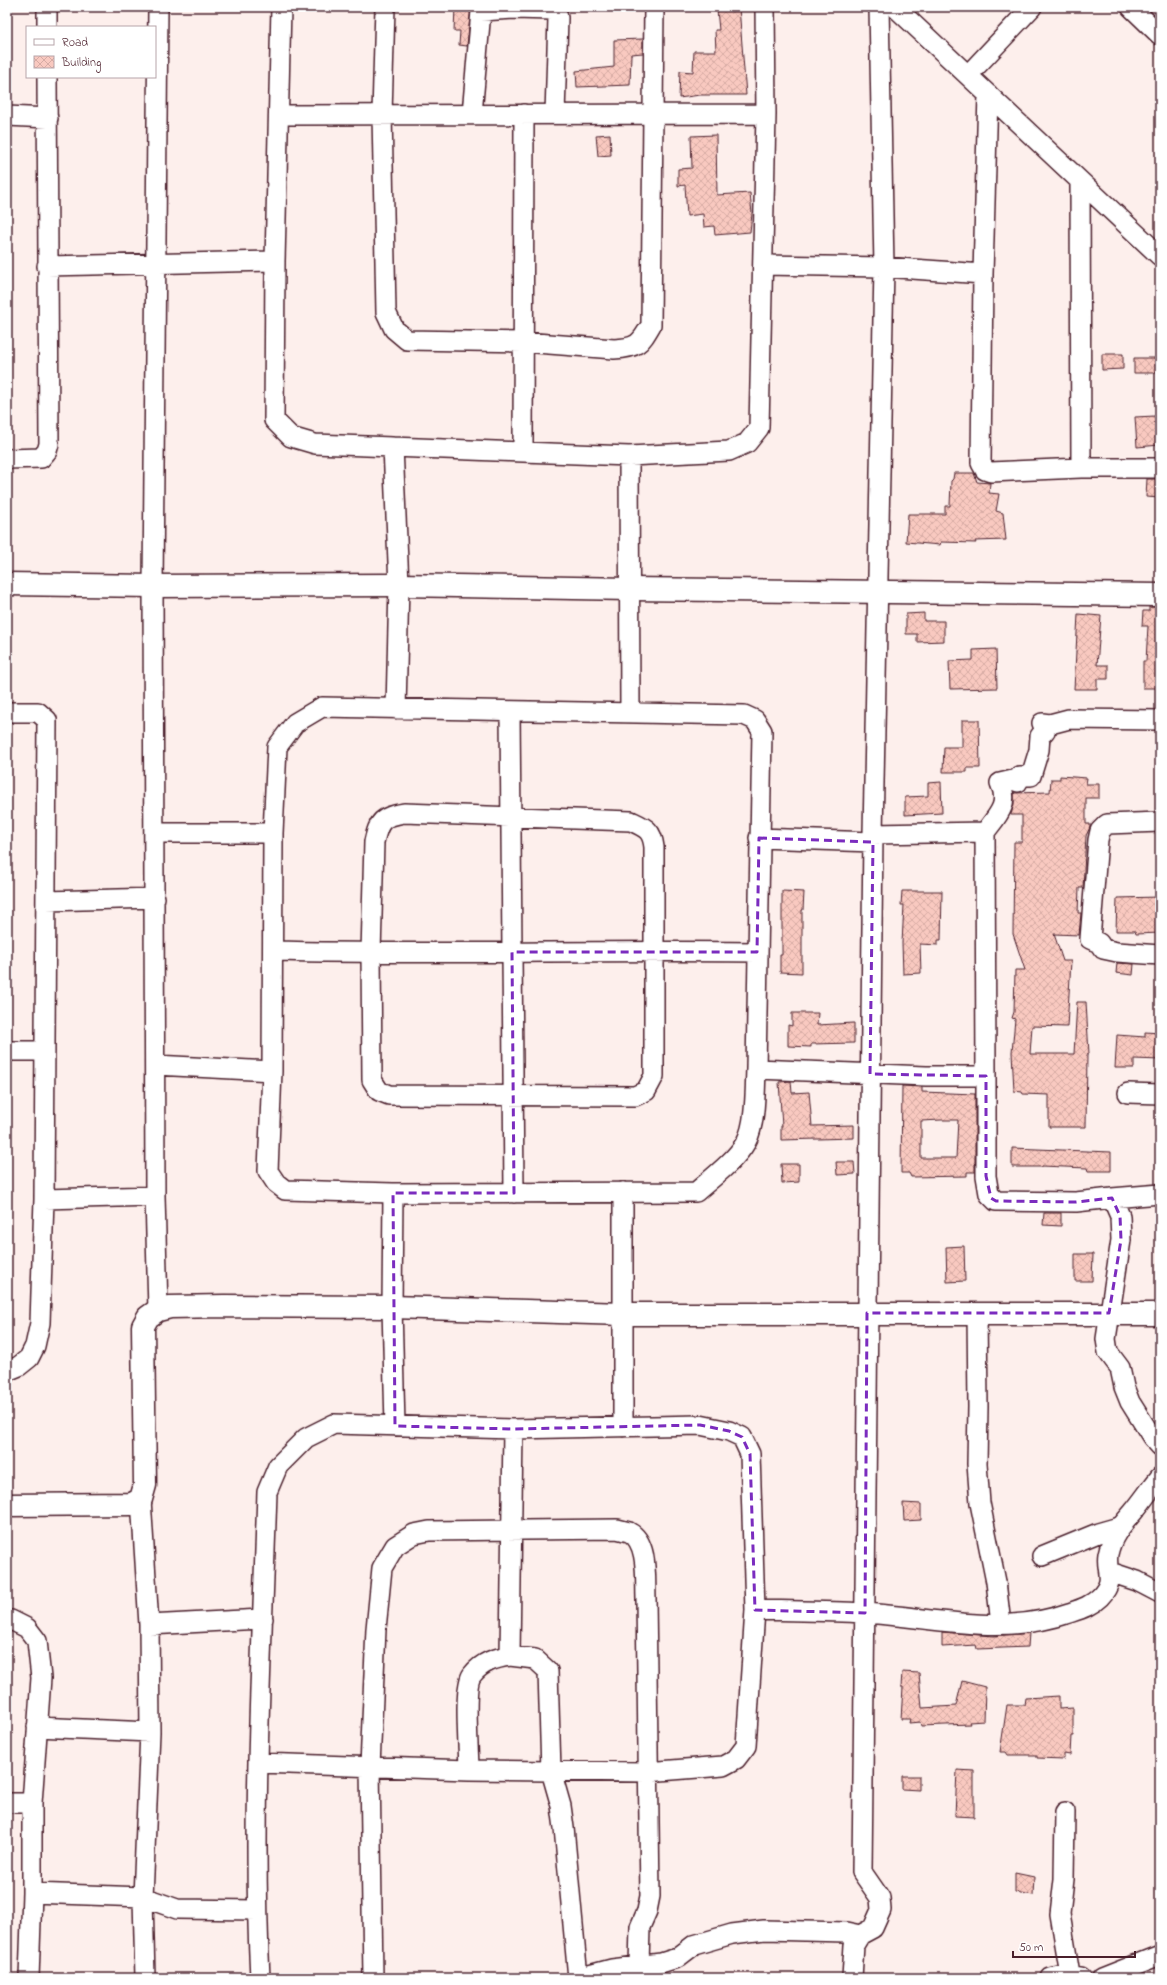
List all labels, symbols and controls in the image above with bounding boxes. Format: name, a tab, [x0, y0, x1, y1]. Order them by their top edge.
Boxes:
legend	[26, 26, 156, 78]
text: Road	[62, 34, 88, 52]
text: Building	[61, 54, 101, 73]
scale bar	[1013, 1933, 1135, 1959]
text: 50 m	[1019, 1939, 1043, 1957]

